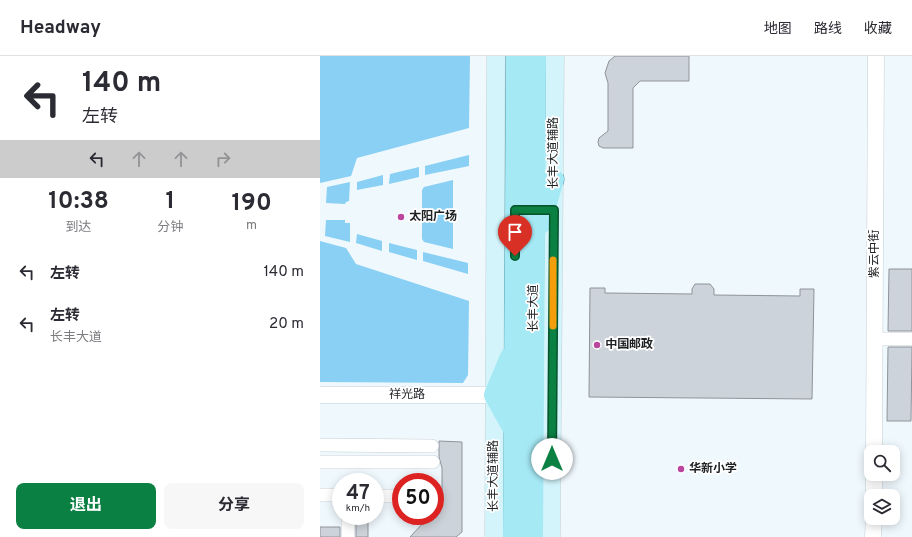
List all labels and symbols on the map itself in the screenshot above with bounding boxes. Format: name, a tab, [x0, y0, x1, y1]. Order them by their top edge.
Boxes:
street label: 长丰大道辅路	[546, 117, 562, 189]
place label: 太阳广场	[409, 209, 457, 225]
marker: 太阳广场	[396, 212, 406, 222]
pin	[498, 215, 532, 256]
street label: 紫云中街	[867, 230, 883, 278]
street label: 长丰大道	[526, 284, 542, 332]
place label: 中国邮政	[605, 337, 653, 353]
marker: 中国邮政	[592, 340, 602, 350]
street label: 祥光路	[389, 387, 425, 403]
position arrow	[531, 438, 573, 480]
street label: 长丰大道辅路	[486, 440, 502, 512]
place label: 华新小学	[689, 461, 737, 477]
marker: 华新小学	[676, 464, 686, 474]
speed limit sign: 50	[392, 473, 444, 525]

